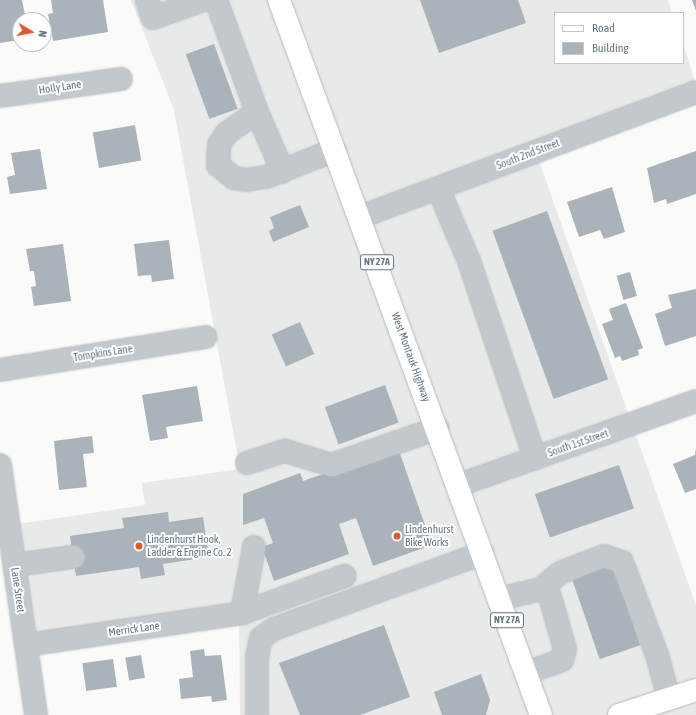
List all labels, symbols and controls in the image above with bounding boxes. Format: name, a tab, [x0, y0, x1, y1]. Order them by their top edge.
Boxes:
north arrow	[12, 12, 52, 52]
legend	[554, 12, 684, 64]
text: Road	[592, 21, 615, 35]
text: N	[36, 30, 49, 38]
text: Building	[592, 41, 629, 55]
street label: Holly Lane	[38, 77, 82, 97]
street label: South 2nd Street	[495, 136, 561, 172]
road number: NY 27A	[359, 254, 395, 270]
street label: West Montauk Highway	[389, 311, 433, 403]
street label: Tompkins Lane	[72, 342, 134, 364]
street label: South 1st Street	[546, 427, 610, 459]
place label: Lindenhurst Bike Works	[405, 523, 454, 549]
marker: Lindenhurst Bike Works	[392, 531, 402, 541]
place label: Lindenhurst Hook, Ladder & Engine Co. 2	[147, 533, 232, 559]
marker: Lindenhurst Hook, Ladder & Engine Co. 2	[134, 541, 144, 551]
street label: Lane Street	[8, 567, 28, 613]
road number: NY 27A	[489, 612, 525, 628]
street label: Merrick Lane	[108, 619, 160, 639]

